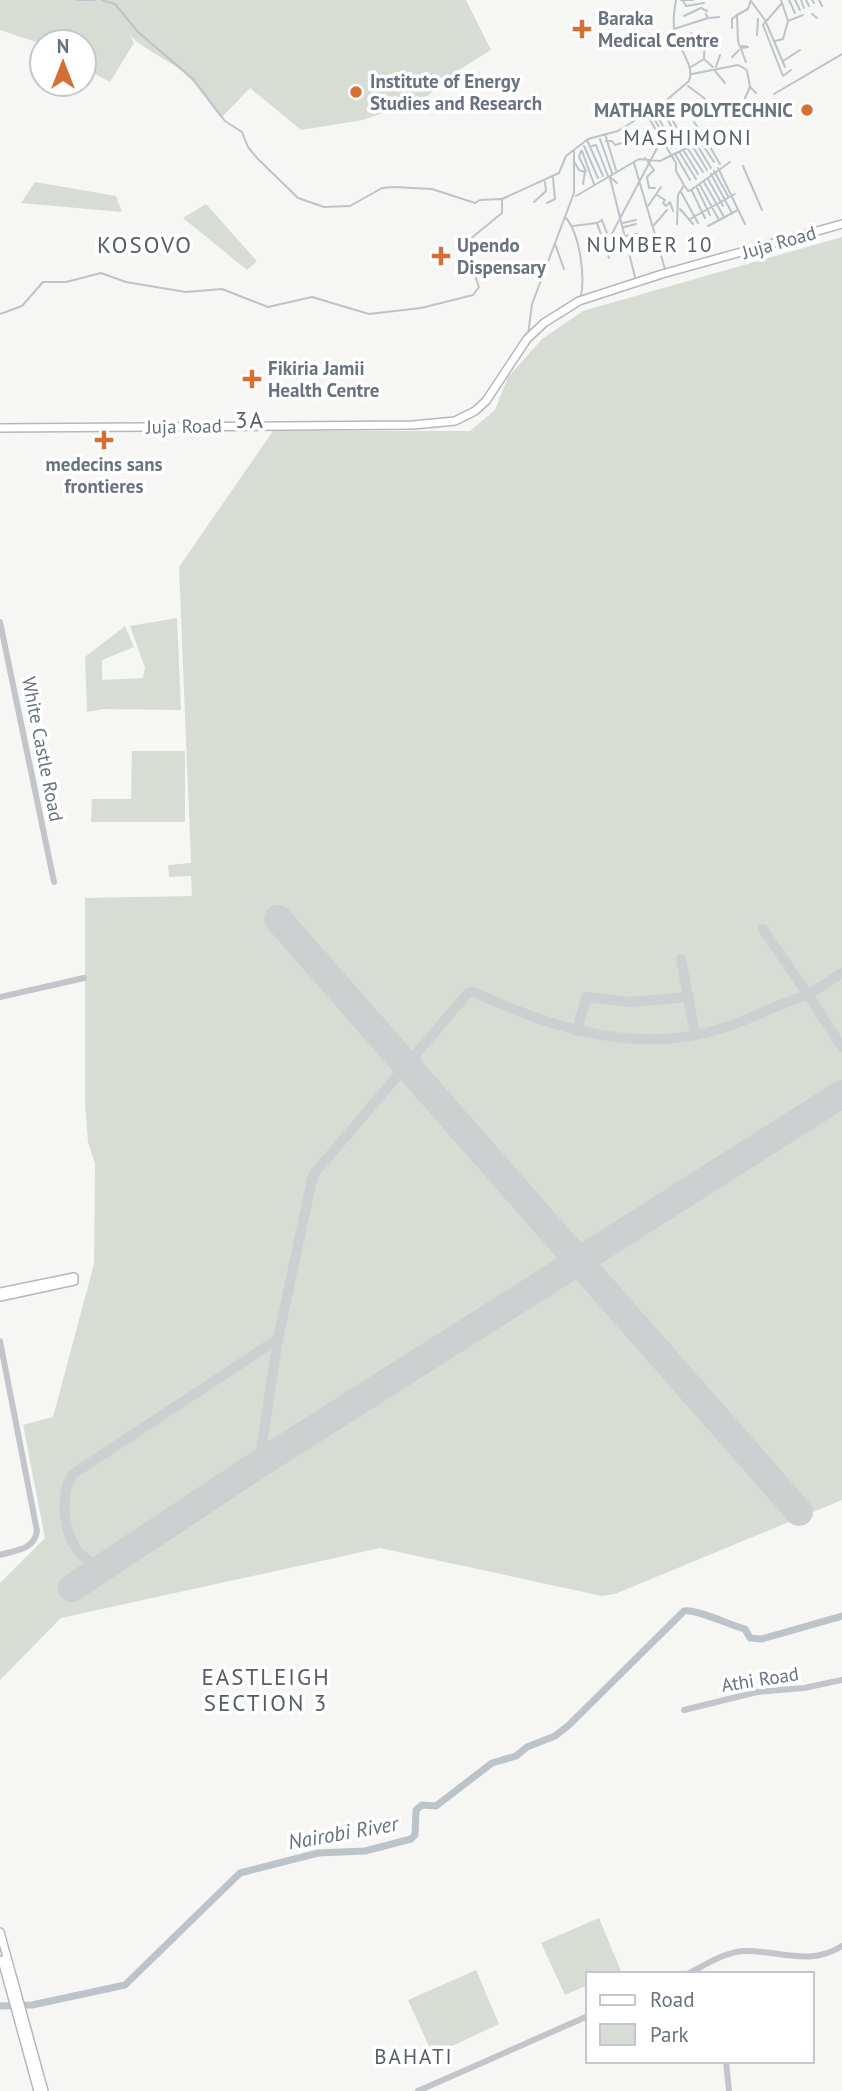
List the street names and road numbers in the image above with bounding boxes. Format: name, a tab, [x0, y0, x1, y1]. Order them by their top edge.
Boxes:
street label: Juja Road	[738, 220, 819, 264]
street label: Juja Road	[145, 413, 222, 439]
street label: White Castle Road	[17, 675, 69, 823]
street label: Athi Road	[720, 1661, 800, 1697]

